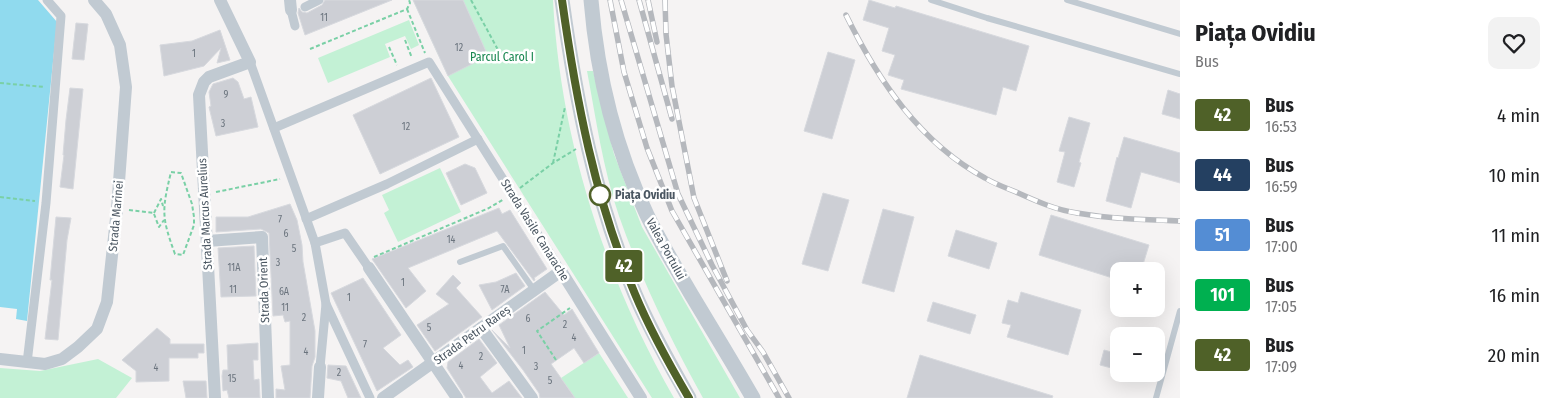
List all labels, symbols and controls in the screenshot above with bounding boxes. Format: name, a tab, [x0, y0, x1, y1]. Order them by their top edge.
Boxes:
house number: 11	[320, 12, 328, 24]
button: heart	[1488, 17, 1540, 69]
text: Piața Ovidiu	[1195, 19, 1316, 47]
house number: 12	[455, 42, 464, 54]
house number: 1	[192, 48, 196, 60]
park label: Parcul Carol I	[470, 50, 534, 64]
text: Bus	[1195, 52, 1219, 71]
house number: 9	[224, 89, 229, 101]
text: Bus	[1265, 94, 1294, 117]
text: 42	[1214, 104, 1231, 126]
text: 4 min	[1497, 104, 1540, 127]
text: 16:53	[1265, 117, 1297, 136]
house number: 3	[221, 118, 226, 130]
house number: 12	[402, 121, 411, 133]
text: Bus	[1265, 154, 1294, 177]
street label: Strada Marcus Aurelius	[195, 158, 215, 270]
text: 44	[1213, 164, 1232, 186]
text: 10 min	[1489, 164, 1540, 187]
street label: Strada Vasile Canarache	[498, 177, 572, 283]
text: 16:59	[1265, 177, 1298, 196]
street label: Strada Marinei	[106, 180, 126, 252]
marker: Piața Ovidiu	[589, 184, 611, 206]
place label: Piața Ovidiu	[615, 188, 675, 203]
house number: 7	[278, 214, 282, 226]
text: Bus	[1265, 214, 1294, 237]
street label: Valea Portului	[643, 216, 689, 282]
text: 51	[1215, 224, 1230, 246]
text: 11 min	[1492, 224, 1540, 247]
house number: 6	[284, 228, 289, 240]
house number: 14	[447, 234, 456, 246]
text: 17:00	[1265, 237, 1298, 256]
house number: 5	[292, 243, 297, 255]
line badge: 42	[602, 250, 646, 282]
text: 42	[615, 255, 633, 277]
street label: Strada Orient	[256, 257, 272, 323]
house number: 3	[276, 257, 281, 269]
house number: 11A	[228, 262, 241, 274]
map controls	[1110, 262, 1165, 382]
button: +	[1110, 262, 1165, 317]
text: Bus	[1265, 274, 1294, 297]
house number: 1	[401, 277, 405, 289]
house number: 11	[229, 284, 237, 296]
house number: 7A	[500, 284, 510, 296]
text: 101	[1210, 284, 1235, 306]
text: 16 min	[1489, 284, 1540, 307]
house number: 6A	[279, 286, 290, 298]
house number: 1	[347, 292, 351, 304]
text: 17:05	[1265, 297, 1297, 316]
house number: 11	[281, 302, 289, 314]
street label: Strada Petru Rareș	[431, 303, 513, 368]
house number: 2	[302, 312, 307, 324]
house number: 6	[526, 313, 531, 325]
house number: 2	[563, 319, 568, 331]
house number: 5	[427, 322, 432, 334]
button: −	[1110, 327, 1165, 382]
house number: 4	[572, 332, 577, 344]
text: Bus	[1265, 334, 1294, 357]
house number: 7	[363, 339, 367, 351]
text: 42	[1214, 344, 1231, 366]
text: 20 min	[1488, 344, 1540, 367]
house number: 1	[522, 345, 526, 357]
house number: 4	[304, 346, 309, 358]
house number: 2	[479, 351, 484, 363]
text: 17:09	[1265, 357, 1297, 376]
house number: 4	[459, 360, 464, 372]
house number: 3	[534, 361, 539, 373]
house number: 4	[154, 362, 159, 374]
house number: 2	[337, 367, 342, 379]
house number: 15	[228, 373, 237, 385]
house number: 5	[548, 375, 553, 387]

